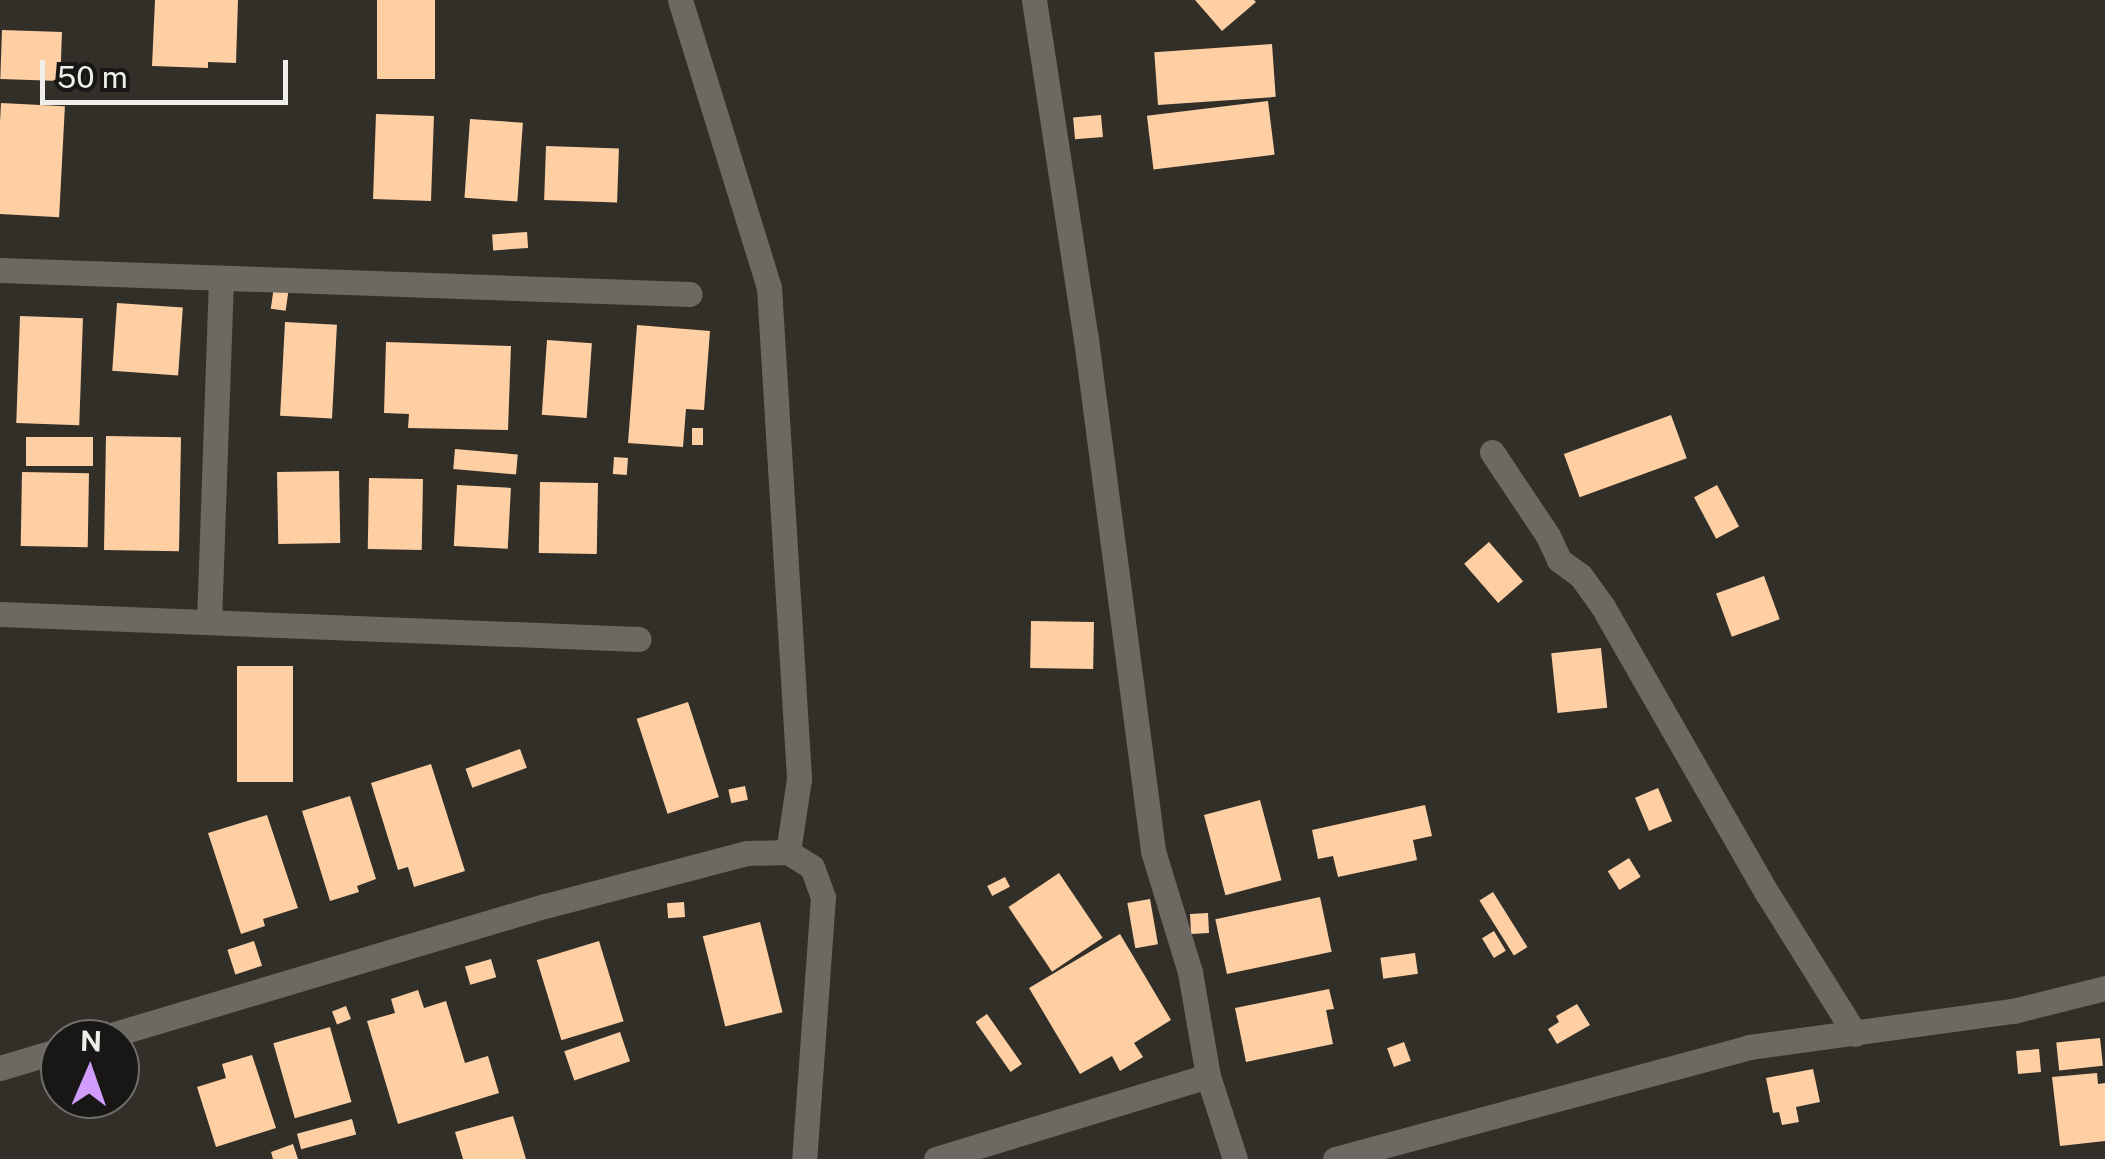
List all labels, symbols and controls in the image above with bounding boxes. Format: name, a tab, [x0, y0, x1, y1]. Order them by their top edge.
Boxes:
scale bar	[45, 40, 292, 102]
text: 50 m	[57, 59, 128, 95]
north arrow	[40, 1019, 140, 1119]
text: N	[79, 1024, 103, 1057]

